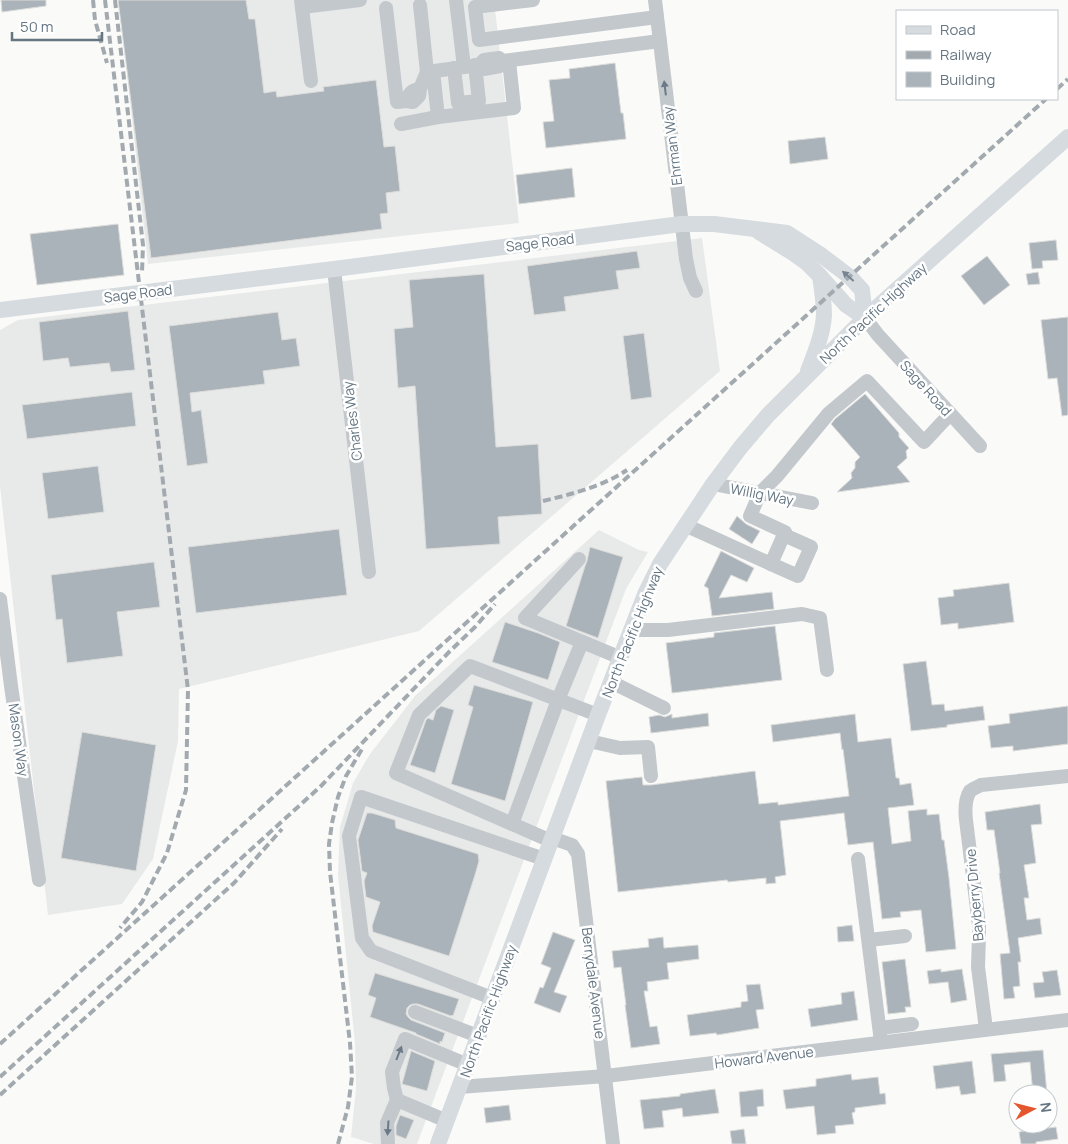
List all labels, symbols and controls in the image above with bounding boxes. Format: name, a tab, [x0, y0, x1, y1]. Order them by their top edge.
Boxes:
scale bar	[12, 10, 102, 42]
legend	[896, 10, 1058, 100]
text: 50 m	[20, 16, 54, 37]
text: Road	[940, 19, 976, 40]
text: Railway	[940, 44, 992, 65]
text: Building	[940, 69, 995, 90]
one-way arrow	[661, 80, 669, 96]
street label: Ehrman Way	[658, 105, 686, 187]
street label: Sage Road	[505, 228, 575, 256]
street label: North Pacific Highway	[815, 258, 931, 368]
one-way arrow	[841, 270, 854, 281]
street label: Sage Road	[103, 279, 173, 307]
street label: Sage Road	[896, 356, 956, 420]
street label: Charles Way	[338, 380, 366, 462]
street label: Willig Way	[729, 479, 796, 510]
street label: North Pacific Highway	[597, 563, 667, 700]
street label: Mason Way	[4, 702, 34, 778]
street label: Bayberry Drive	[960, 848, 988, 942]
street label: Berrydale Avenue	[578, 926, 610, 1040]
street label: North Pacific Highway	[455, 941, 521, 1080]
street label: Howard Avenue	[713, 1042, 815, 1072]
one-way arrow	[396, 1046, 404, 1060]
north arrow	[1008, 1084, 1058, 1134]
text: N	[1036, 1101, 1056, 1114]
one-way arrow	[384, 1120, 392, 1136]

